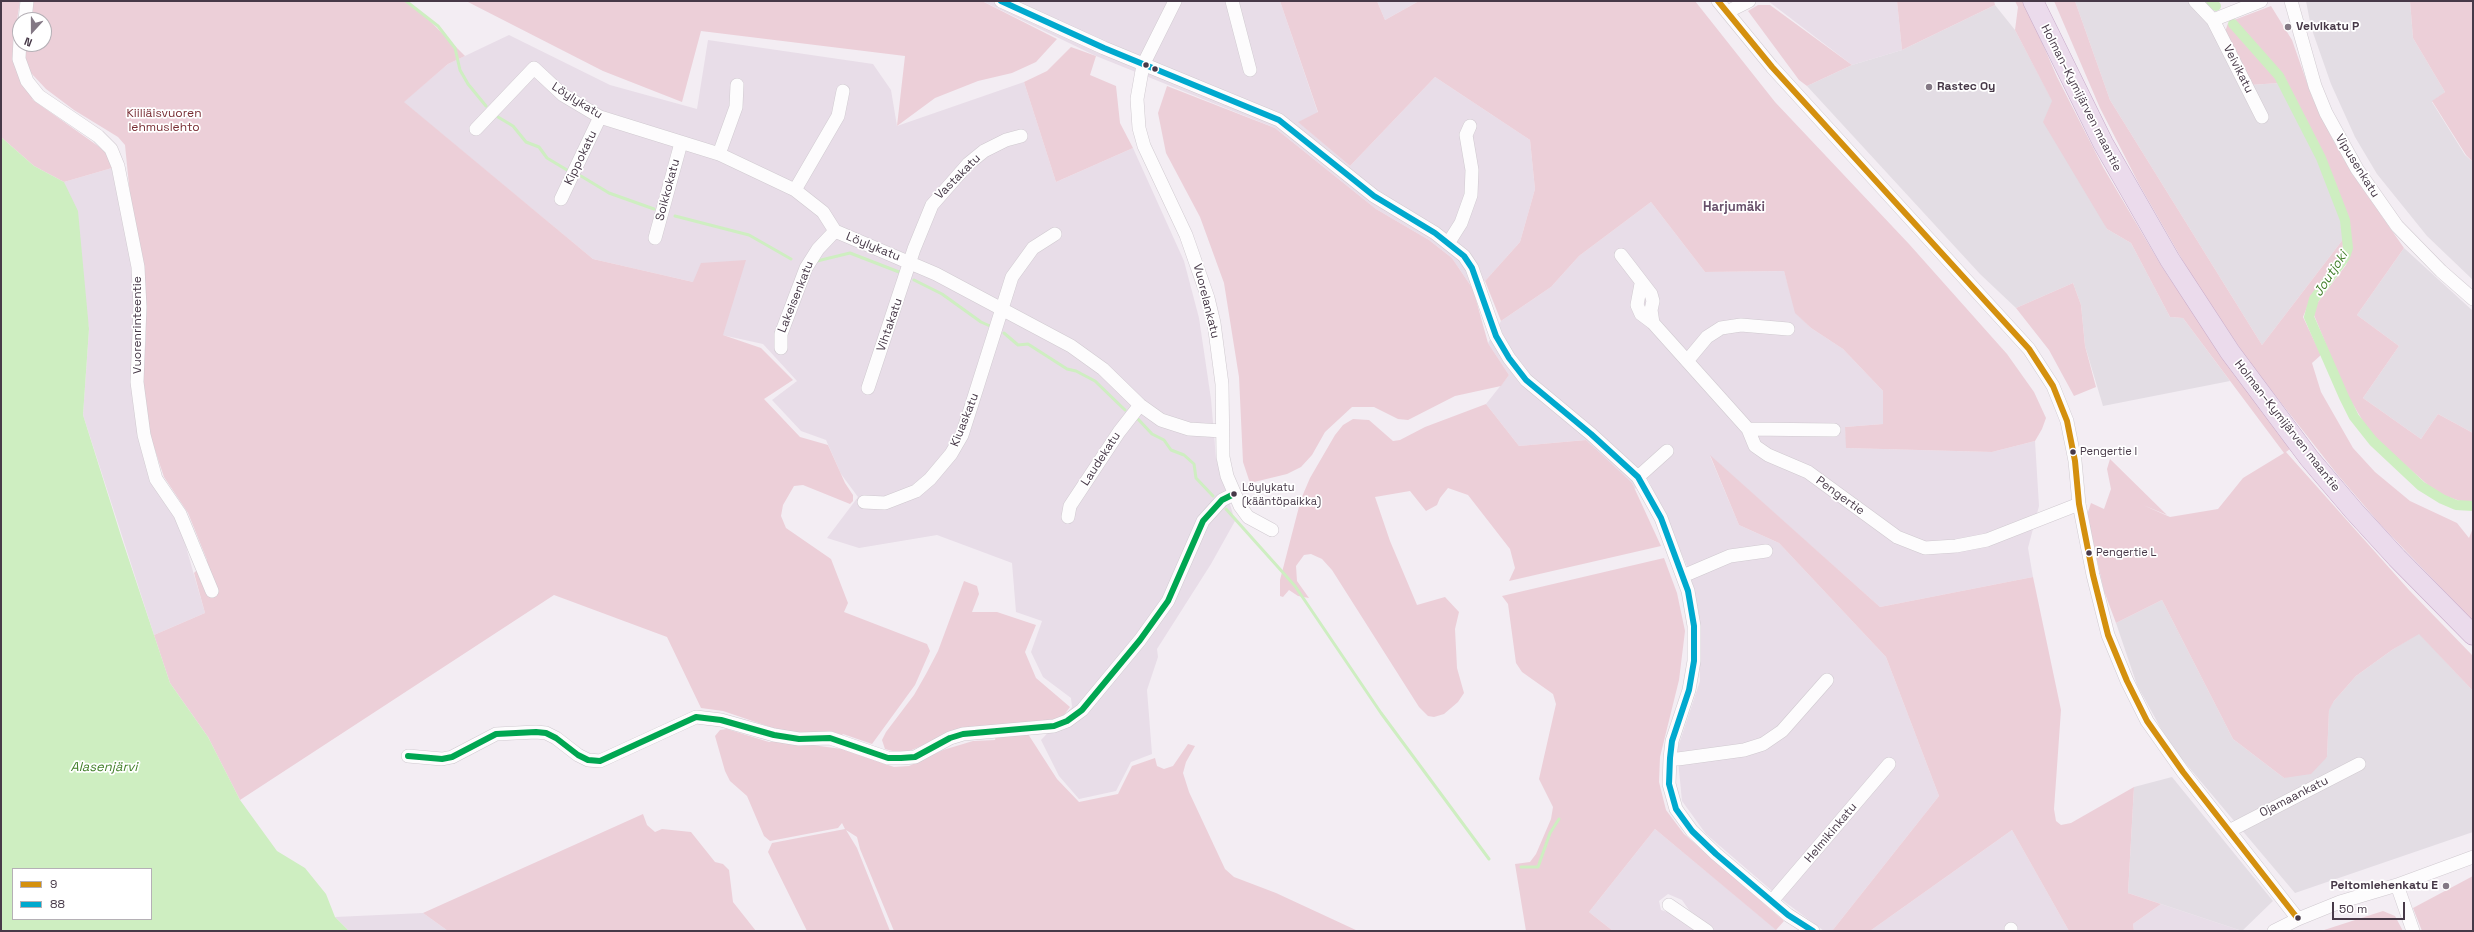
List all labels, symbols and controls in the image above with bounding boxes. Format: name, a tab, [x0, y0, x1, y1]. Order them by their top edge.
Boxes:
north arrow	[12, 12, 52, 52]
place label: Veivikatu P	[2296, 20, 2359, 34]
street label: Holman–Kymijärven maantie	[2038, 22, 2124, 174]
marker: Veivikatu P	[2283, 22, 2293, 32]
text: N	[22, 34, 34, 50]
street label: Veivikatu	[2220, 43, 2256, 95]
unlabelled marker	[1141, 60, 1151, 70]
unlabelled marker	[1150, 64, 1160, 74]
street label: Löylykatu	[549, 80, 605, 122]
place label: Rastec Oy	[1937, 80, 1995, 94]
marker: Rastec Oy	[1924, 82, 1934, 92]
park label: Kiiliäisvuoren lehmuslehto	[126, 107, 202, 135]
street label: Kippokatu	[562, 128, 600, 188]
street label: Vipusenkatu	[2332, 132, 2382, 200]
street label: Vastakatu	[932, 151, 984, 203]
street label: Soikkokatu	[653, 158, 683, 222]
district label: Harjumäki	[1703, 199, 1765, 215]
street label: Löylykatu	[844, 230, 902, 264]
water label: Joutjoki	[2311, 248, 2351, 300]
street label: Lakeisenkatu	[775, 259, 817, 335]
street label: Vuorelankatu	[1190, 262, 1222, 340]
street label: Vuorenrinteentie	[131, 276, 145, 374]
street label: Vihtakatu	[874, 296, 906, 354]
street label: Holman–Kymijärven maantie	[2231, 357, 2343, 495]
street label: Kiuaskatu	[948, 391, 982, 449]
street label: Laudekatu	[1078, 429, 1124, 489]
place label: Pengertie I	[2080, 445, 2137, 459]
marker: Pengertie I	[2068, 447, 2078, 457]
street label: Pengertie	[1813, 474, 1867, 518]
place label: Löylykatu (kääntöpaikka)	[1242, 481, 1321, 507]
marker: Löylykatu (kääntöpaikka)	[1229, 489, 1239, 499]
place label: Pengertie L	[2096, 546, 2157, 560]
marker: Pengertie L	[2084, 548, 2094, 558]
water label: Alasenjärvi	[70, 759, 138, 775]
street label: Ojamaankatu	[2257, 774, 2331, 820]
street label: Helmikinkatu	[1802, 800, 1860, 866]
legend	[12, 868, 152, 920]
text: 9	[50, 876, 57, 892]
place label: Peltomiehenkatu E	[2330, 879, 2438, 893]
marker: Peltomiehenkatu E	[2441, 881, 2451, 891]
scale bar	[2334, 894, 2407, 920]
text: 88	[50, 896, 65, 912]
text: 50 m	[2339, 901, 2367, 917]
unlabelled marker	[2293, 913, 2303, 923]

